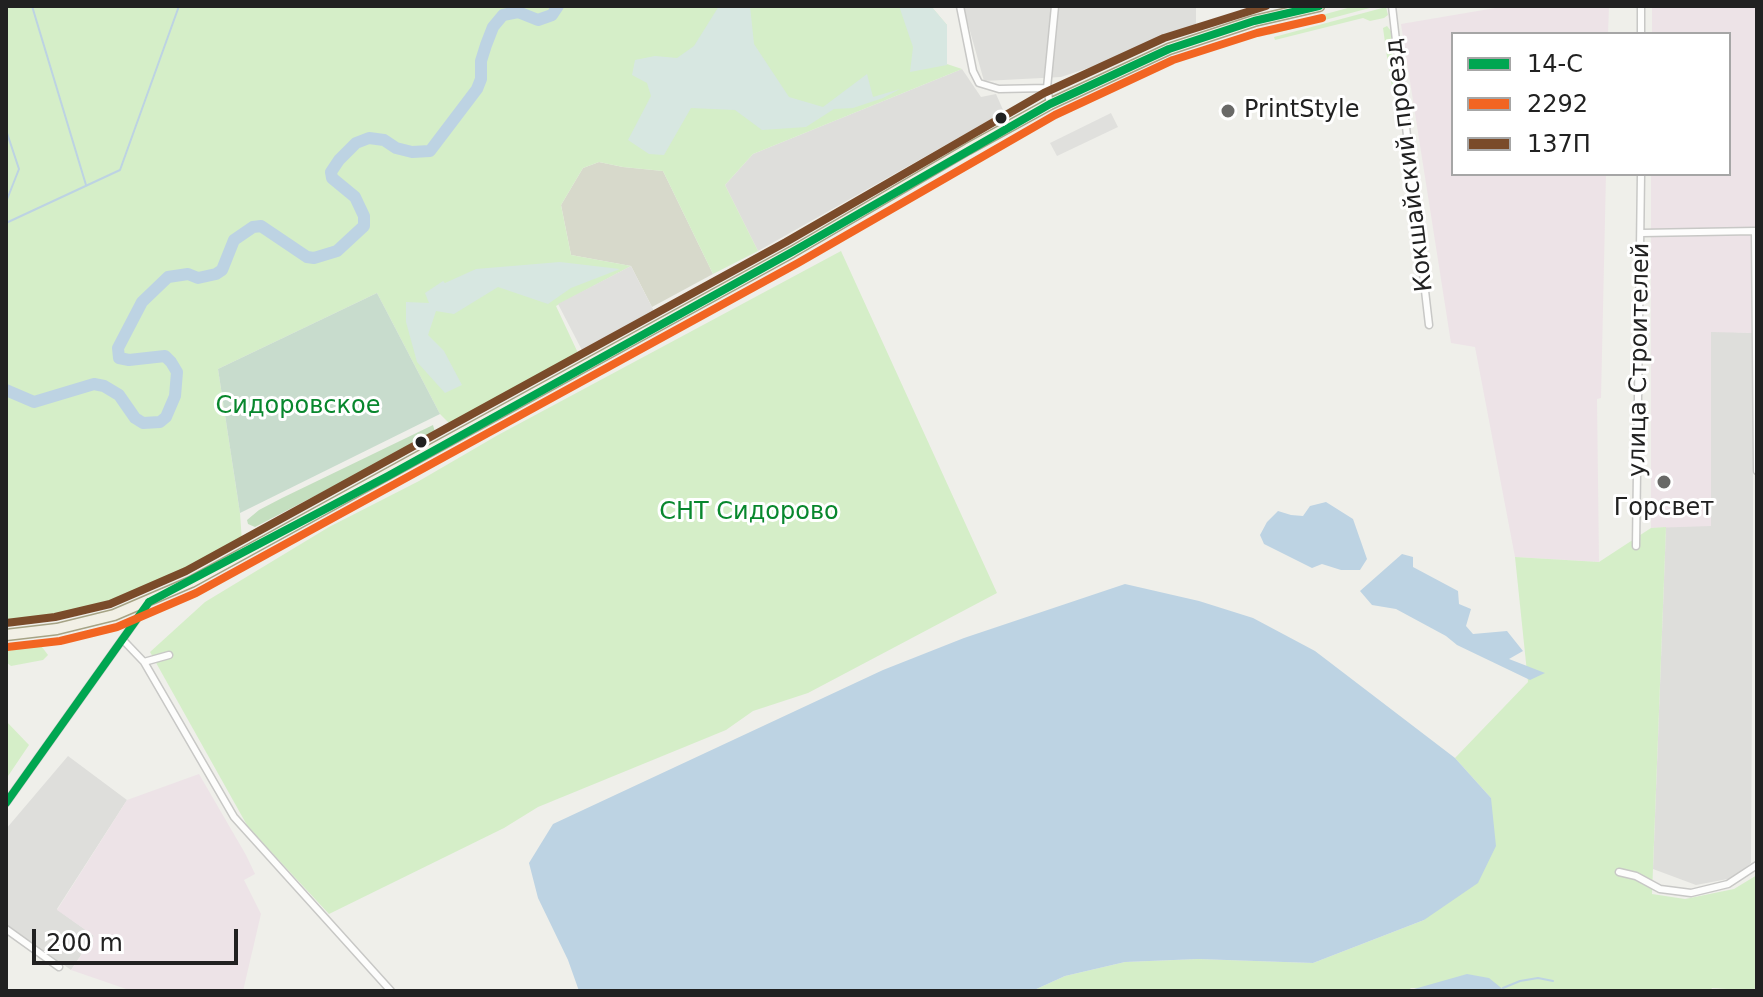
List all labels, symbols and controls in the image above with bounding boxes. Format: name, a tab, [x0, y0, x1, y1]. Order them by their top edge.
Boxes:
legend	[1451, 32, 1731, 176]
street label: Кокшайский проезд	[1380, 37, 1440, 293]
text: 14-С	[1527, 50, 1583, 78]
text: 2292	[1527, 90, 1588, 118]
place label: PrintStyle	[1244, 97, 1359, 125]
marker: PrintStyle	[1219, 102, 1237, 120]
unlabelled marker	[993, 110, 1009, 126]
text: 137П	[1527, 130, 1591, 158]
street label: улица Строителей	[1624, 243, 1656, 477]
park label: Сидоровское	[216, 393, 380, 421]
unlabelled marker	[413, 434, 429, 450]
marker: Горсвет	[1655, 473, 1673, 491]
place label: Горсвет	[1614, 495, 1714, 523]
park label: СНТ Сидорово	[659, 499, 839, 527]
scale bar	[36, 913, 242, 963]
text: 200 m	[46, 929, 123, 957]

